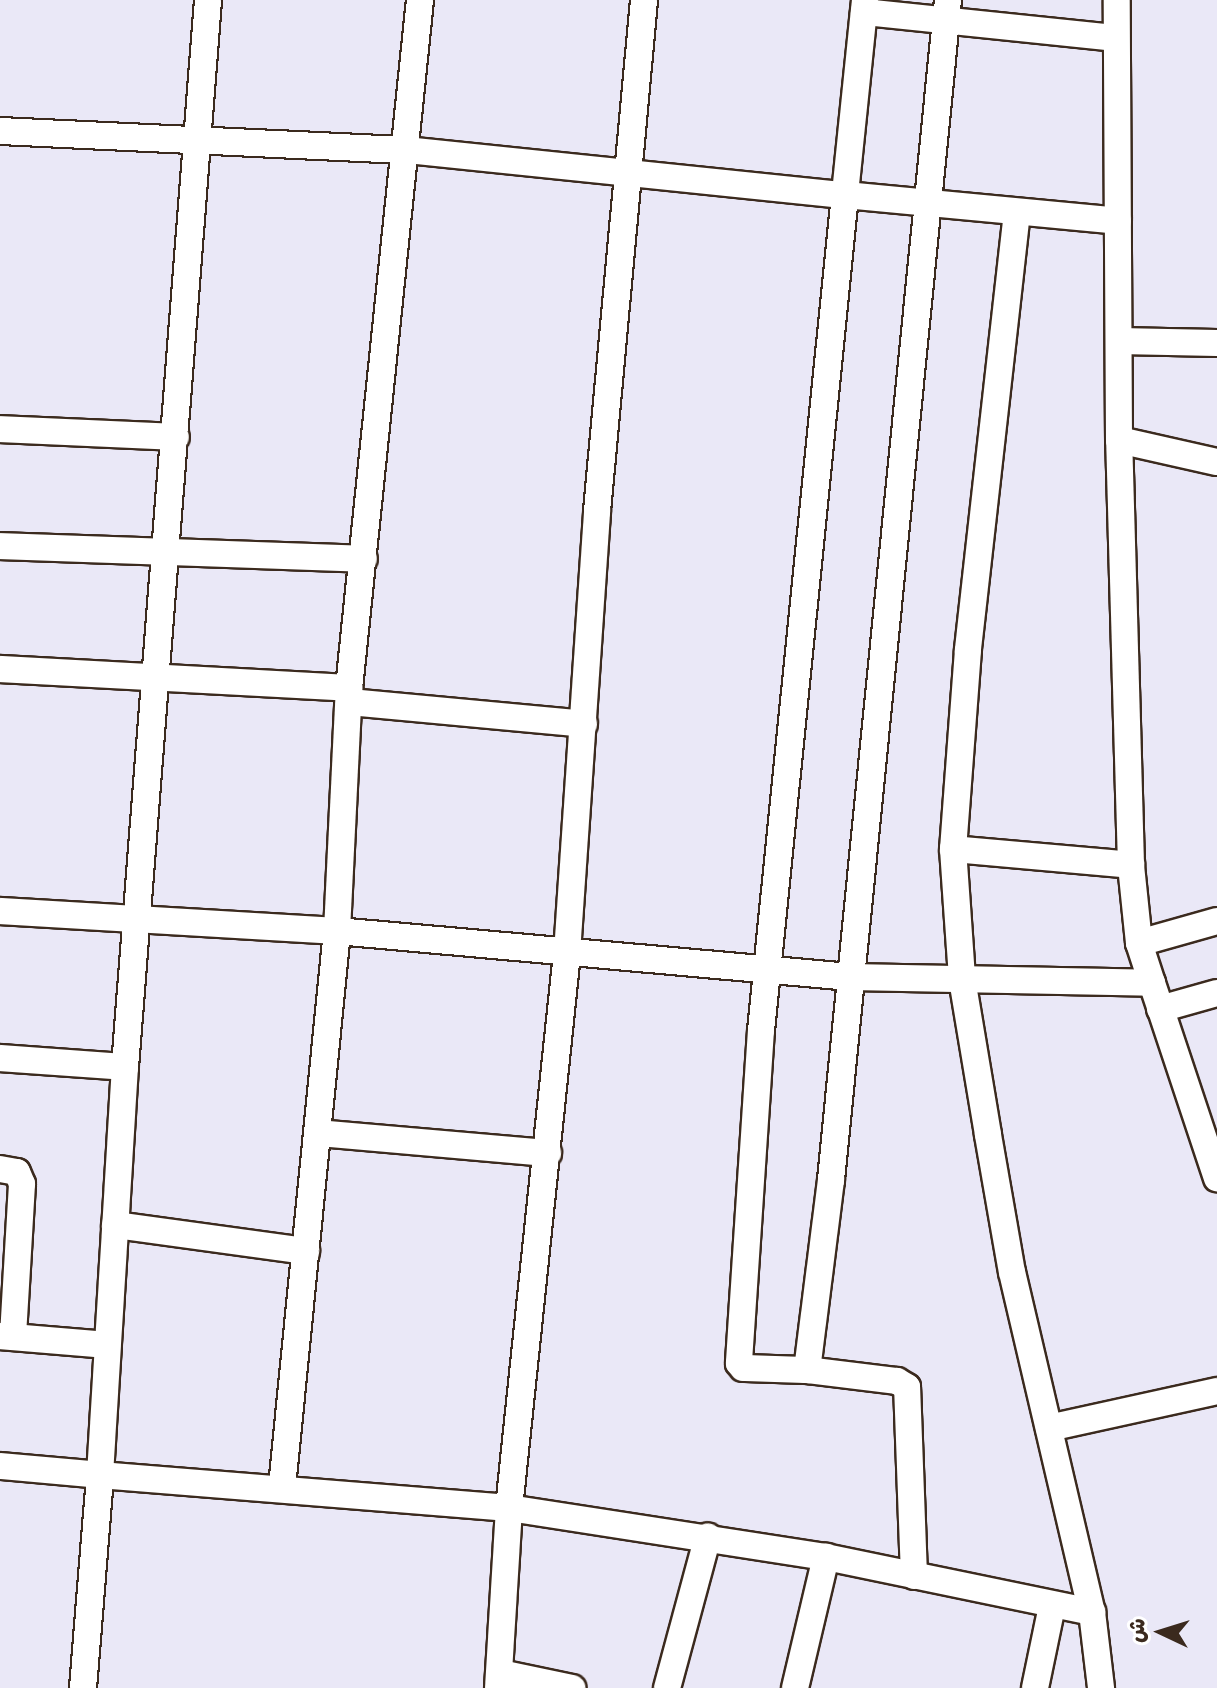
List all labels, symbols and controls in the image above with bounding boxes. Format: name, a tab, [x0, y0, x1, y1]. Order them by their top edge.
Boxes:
north arrow	[1121, 1592, 1201, 1672]
text: ش	[1122, 1617, 1152, 1643]

